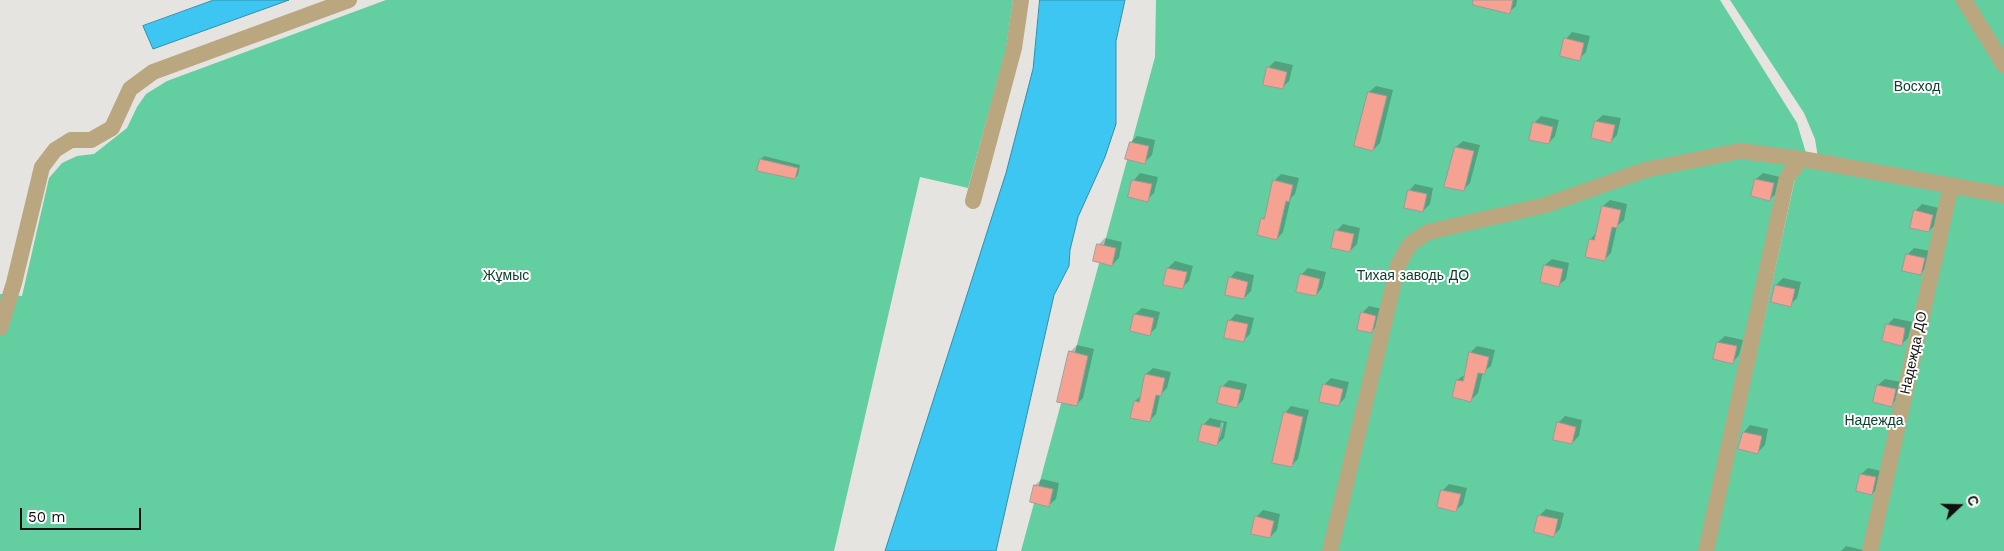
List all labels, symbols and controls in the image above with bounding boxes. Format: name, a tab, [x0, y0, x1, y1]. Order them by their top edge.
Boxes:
park label: Восход	[1894, 79, 1940, 95]
park label: Жұмыс	[483, 268, 529, 284]
park label: Тихая заводь ДО	[1357, 268, 1469, 284]
street label: Надежда ДО	[1897, 310, 1931, 396]
park label: Надежда	[1844, 413, 1904, 429]
north arrow	[1934, 481, 1984, 531]
text: С	[1964, 493, 1982, 508]
scale bar	[22, 498, 144, 530]
text: 50 m	[28, 508, 65, 526]

